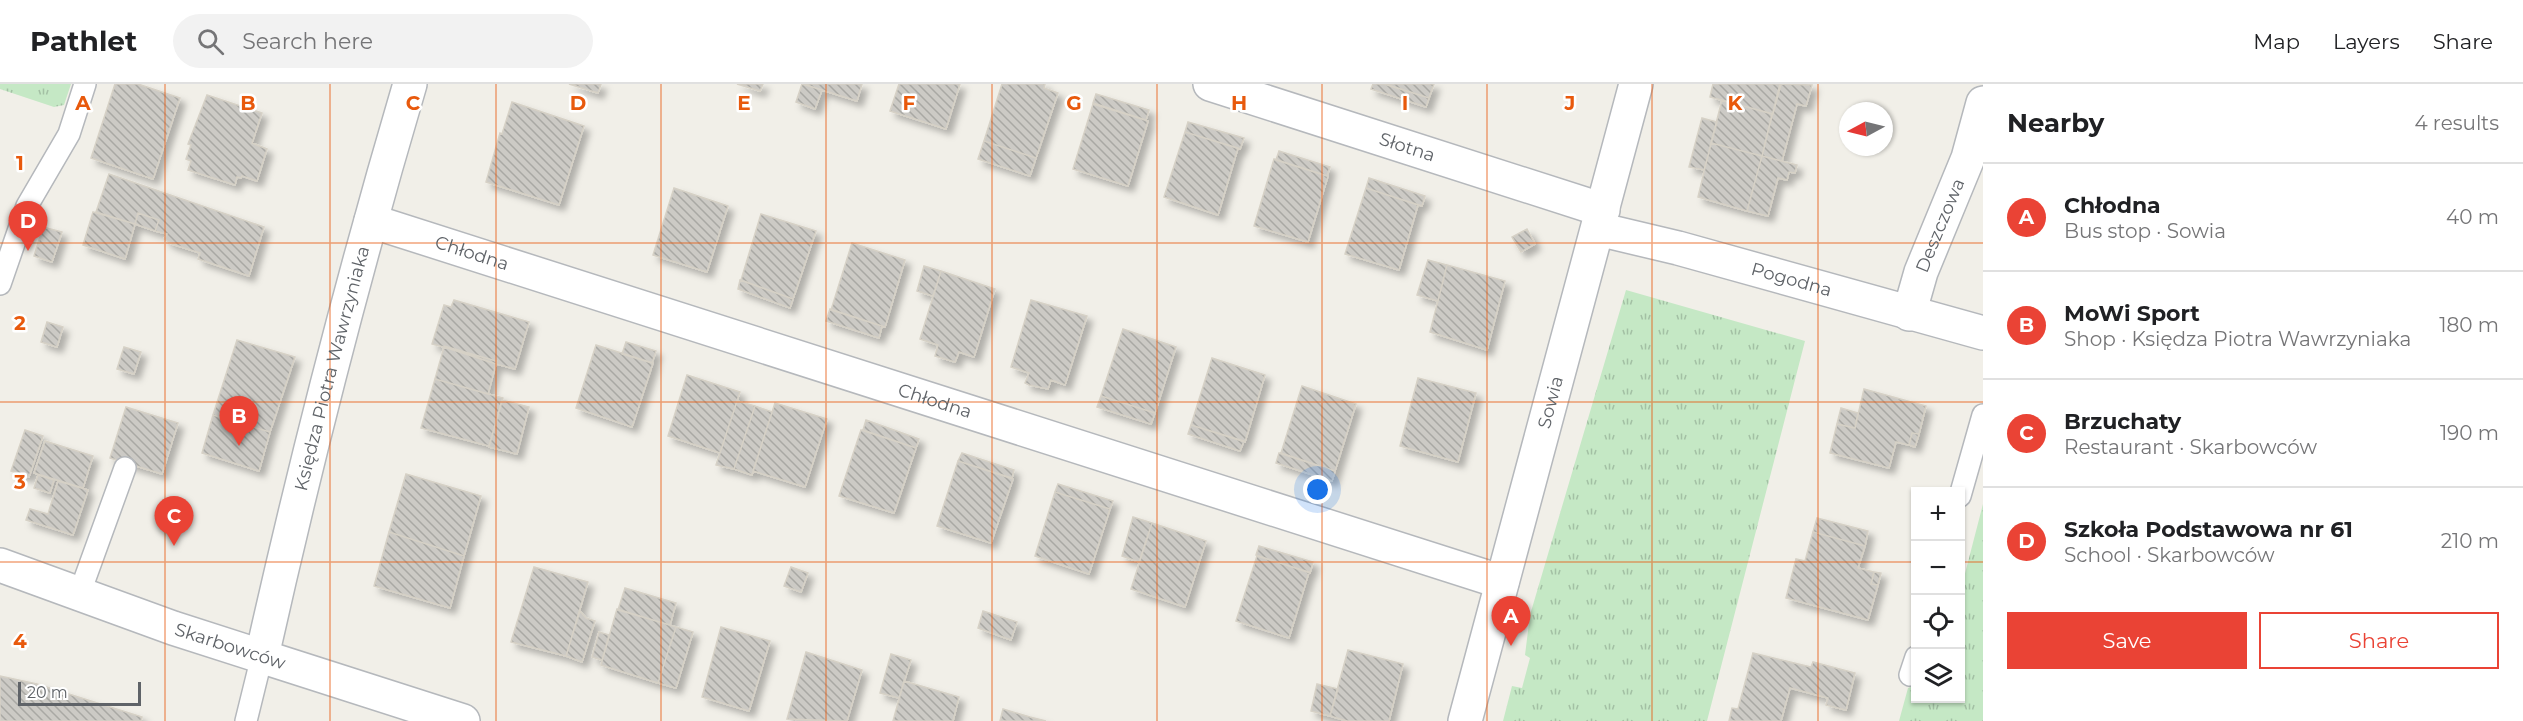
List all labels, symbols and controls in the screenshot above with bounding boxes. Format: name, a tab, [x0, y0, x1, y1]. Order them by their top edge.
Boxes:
search box	[173, 14, 593, 68]
text: Pathlet	[30, 24, 137, 58]
icon: search	[194, 25, 227, 58]
text: Search here	[242, 28, 373, 55]
text: Map	[2253, 29, 2300, 54]
text: Layers	[2333, 29, 2400, 54]
text: Share	[2433, 29, 2493, 54]
text: A	[74, 91, 91, 115]
text: B	[240, 91, 256, 115]
text: C	[406, 91, 421, 115]
text: D	[570, 91, 586, 115]
text: E	[737, 91, 751, 115]
text: F	[903, 91, 916, 115]
text: G	[1066, 91, 1082, 115]
text: H	[1231, 91, 1247, 115]
text: I	[1402, 91, 1408, 115]
text: J	[1564, 91, 1575, 115]
text: K	[1728, 91, 1744, 115]
north arrow	[1839, 102, 1893, 156]
text: Nearby	[2007, 107, 2104, 139]
text: 4 results	[2414, 111, 2499, 135]
street label: Słotna	[1376, 128, 1438, 166]
text: 1	[16, 151, 24, 175]
street label: Deszczowa	[1911, 175, 1969, 276]
text: Chłodna	[2064, 192, 2161, 219]
pin: D	[9, 202, 48, 251]
text: A	[2019, 205, 2034, 229]
text: 40 m	[2446, 205, 2499, 229]
text: Bus stop · Sowia	[2064, 219, 2226, 243]
street label: Chłodna	[432, 231, 512, 275]
street label: Księdza Piotra Wawrzyniaka	[290, 244, 374, 493]
street label: Pogodna	[1749, 258, 1834, 301]
text: MoWi Sport	[2064, 300, 2200, 327]
text: 2	[14, 311, 26, 335]
text: B	[2019, 313, 2034, 337]
text: 180 m	[2439, 313, 2499, 337]
text: Shop · Księdza Piotra Wawrzyniaka	[2064, 327, 2411, 351]
street label: Sowia	[1533, 374, 1568, 431]
street label: Chłodna	[895, 379, 975, 423]
pin: B	[220, 396, 258, 446]
text: Brzuchaty	[2064, 408, 2181, 435]
text: C	[2019, 421, 2034, 445]
text: 190 m	[2440, 421, 2499, 445]
text: Restaurant · Skarbowców	[2064, 435, 2317, 459]
text: 3	[13, 470, 26, 494]
your location	[1303, 475, 1332, 504]
map controls	[1911, 487, 1965, 703]
button: +	[1911, 487, 1965, 541]
pin: C	[154, 496, 194, 546]
text: Szkoła Podstawowa nr 61	[2064, 516, 2353, 543]
text: D	[2018, 529, 2035, 553]
text: 210 m	[2441, 529, 2499, 553]
button: −	[1911, 541, 1965, 595]
text: School · Skarbowców	[2064, 543, 2275, 567]
button: locate	[1911, 595, 1965, 649]
pin: A	[1492, 596, 1530, 646]
button: Save	[2007, 612, 2247, 669]
button: Share	[2259, 612, 2499, 669]
street label: Skarbowców	[172, 618, 288, 674]
text: 4	[13, 629, 27, 653]
button: layers	[1911, 649, 1965, 703]
scale bar	[18, 679, 141, 706]
text: 20 m	[27, 683, 68, 702]

